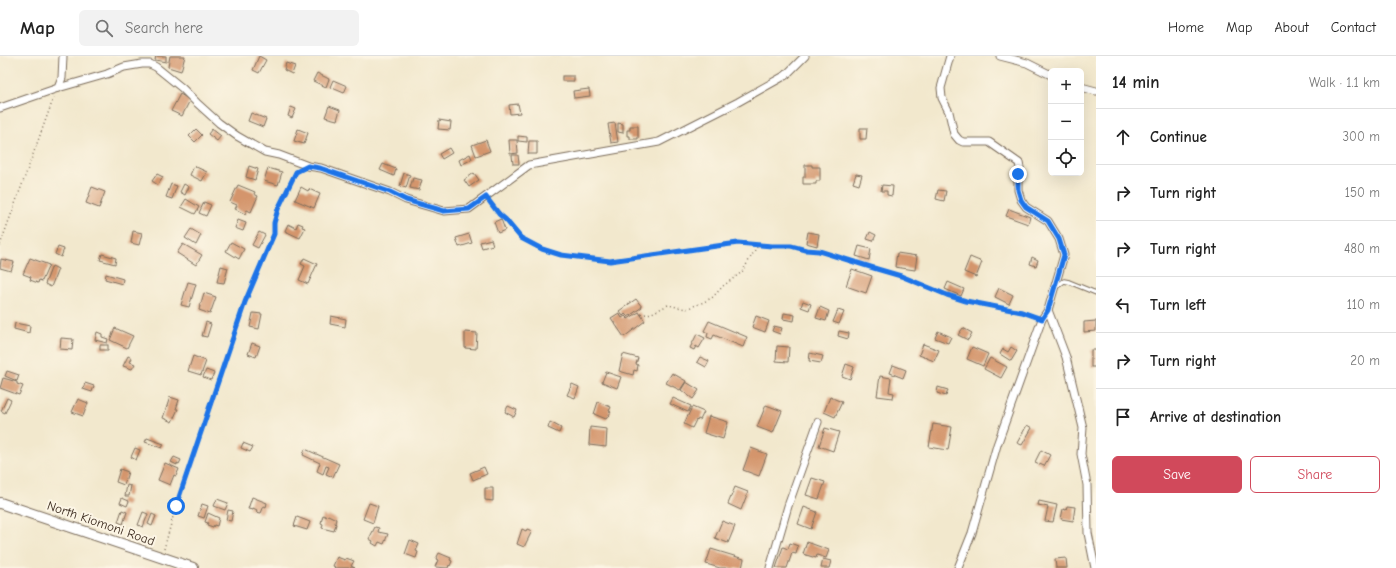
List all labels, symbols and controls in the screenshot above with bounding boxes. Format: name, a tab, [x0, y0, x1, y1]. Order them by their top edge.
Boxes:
search box	[79, 10, 359, 46]
text: Map	[20, 17, 55, 39]
icon: search	[93, 17, 115, 39]
text: Search here	[125, 19, 203, 37]
text: Home	[1168, 19, 1204, 36]
text: Map	[1226, 19, 1252, 36]
text: About	[1274, 19, 1309, 36]
text: Contact	[1331, 19, 1376, 36]
map controls	[1048, 68, 1084, 176]
button: +	[1048, 68, 1084, 104]
text: 14 min	[1112, 73, 1159, 92]
text: Walk · 1.1 km	[1309, 75, 1380, 90]
button: −	[1048, 104, 1084, 140]
icon: ahead	[1112, 126, 1134, 148]
text: Continue	[1150, 128, 1207, 146]
text: 300 m	[1342, 129, 1380, 144]
button: locate	[1048, 140, 1084, 176]
route end	[1009, 165, 1027, 183]
icon: right	[1112, 182, 1134, 204]
text: Turn right	[1150, 184, 1216, 202]
text: 150 m	[1345, 185, 1380, 200]
icon: right	[1112, 238, 1134, 260]
text: Turn right	[1150, 240, 1216, 258]
text: 480 m	[1344, 241, 1380, 256]
icon: left	[1112, 294, 1134, 316]
text: Turn left	[1150, 296, 1206, 314]
text: 110 m	[1347, 297, 1380, 312]
icon: right	[1112, 350, 1134, 372]
text: Turn right	[1150, 352, 1216, 370]
text: 20 m	[1350, 353, 1380, 368]
icon: arrive	[1112, 406, 1134, 428]
text: Arrive at destination	[1150, 408, 1281, 426]
button: Save	[1112, 456, 1242, 493]
button: Share	[1250, 456, 1380, 493]
route start	[167, 497, 185, 515]
street label: North Kiomoni Road	[45, 498, 157, 548]

